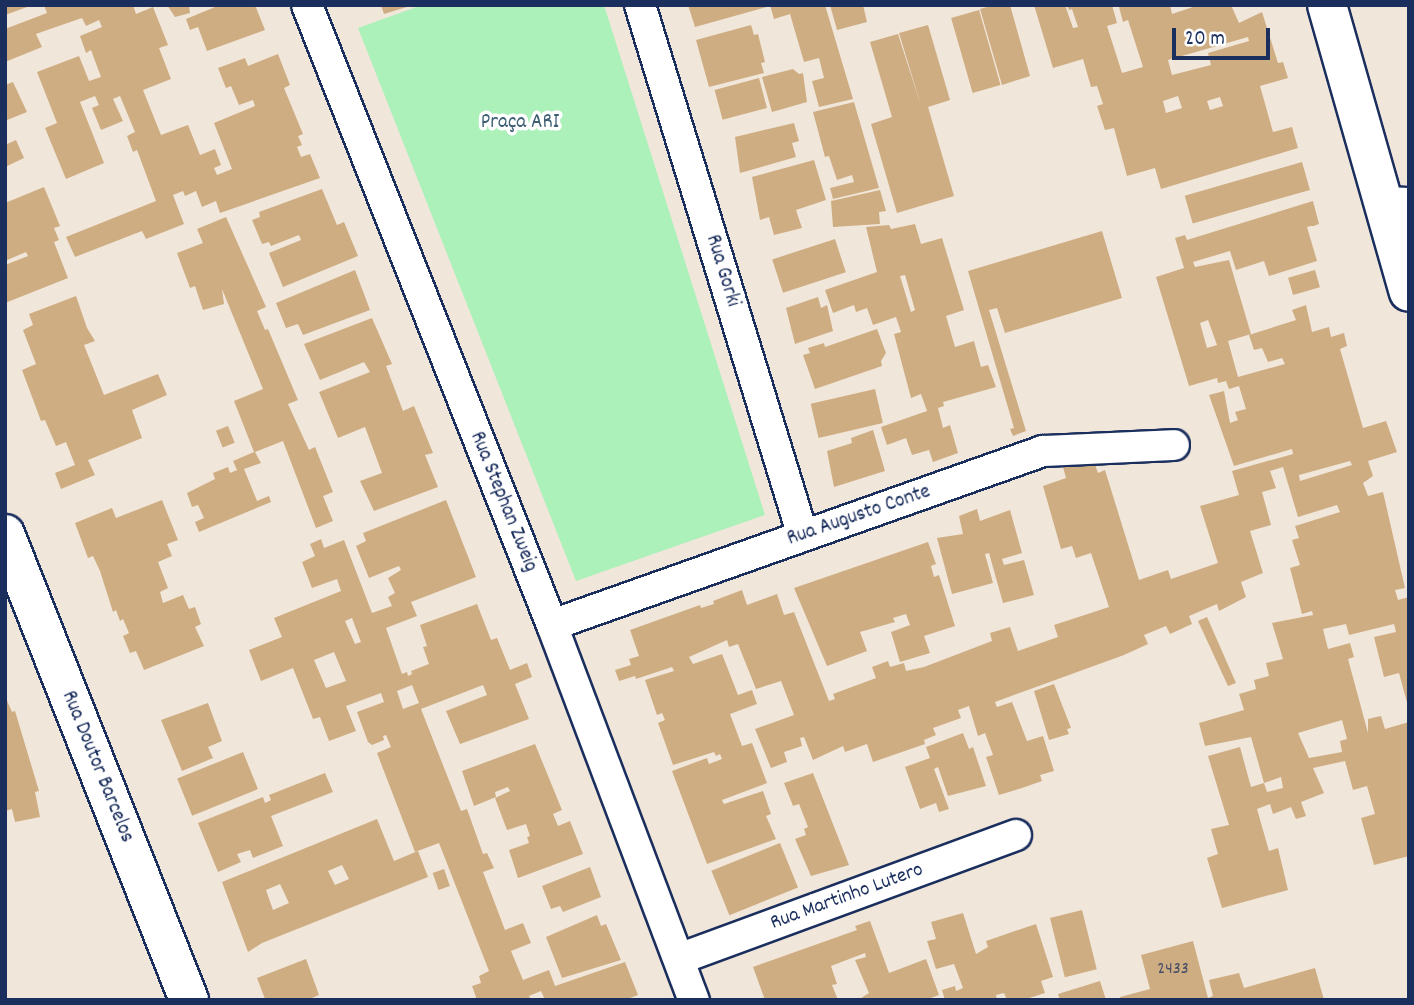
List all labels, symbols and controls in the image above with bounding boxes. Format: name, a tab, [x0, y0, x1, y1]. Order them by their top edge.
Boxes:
scale bar	[1176, 14, 1274, 58]
text: 20 m	[1185, 25, 1225, 55]
park label: Praça ARI	[481, 110, 559, 136]
street label: Rua Gorki	[699, 232, 745, 310]
street label: Rua Stephan Zweig	[463, 428, 543, 576]
street label: Rua Augusto Conte	[784, 480, 934, 552]
street label: Rua Doutor Barcelos	[55, 687, 139, 847]
street label: Rua Martinho Lutero	[767, 858, 927, 936]
house number: 2433	[1157, 959, 1189, 981]

